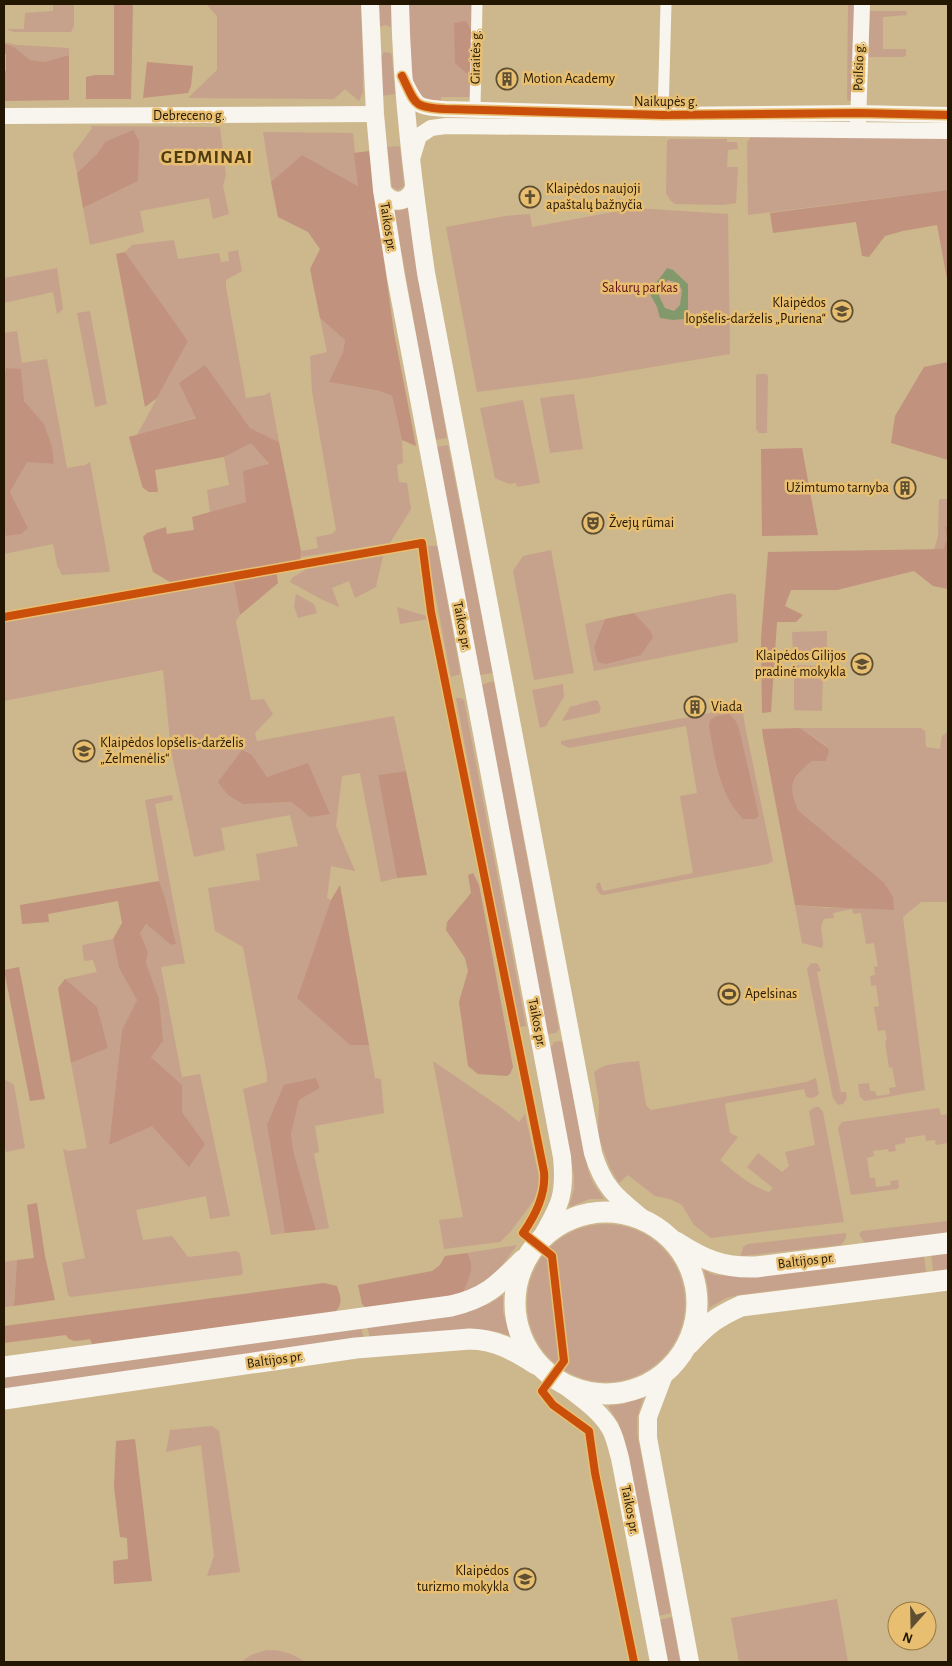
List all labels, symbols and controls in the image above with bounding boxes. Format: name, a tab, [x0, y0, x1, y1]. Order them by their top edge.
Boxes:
street label: Giraitės g.	[469, 30, 483, 84]
street label: Poilsio g.	[851, 43, 867, 91]
building icon: Motion Academy	[495, 67, 519, 91]
place label: Motion Academy	[523, 72, 615, 86]
street label: Naikupės g.	[634, 95, 698, 109]
street label: Debreceno g.	[153, 109, 225, 123]
district label: GEDMINAI	[161, 148, 253, 167]
place label: Klaipėdos naujoji apaštalų bažnyčia	[546, 182, 643, 212]
church icon: Klaipėdos naujoji apaštalų bažnyčia	[518, 185, 542, 209]
street label: Taikos pr.	[377, 201, 399, 253]
park label: Sakurų parkas	[602, 281, 678, 295]
place label: Klaipėdos lopšelis-darželis „Puriena“	[685, 296, 826, 326]
school or university icon: Klaipėdos lopšelis-darželis „Puriena“	[830, 299, 854, 323]
building icon: Užimtumo tarnyba	[893, 476, 917, 500]
place label: Užimtumo tarnyba	[786, 481, 890, 495]
theatre icon: Žvejų rūmai	[581, 511, 605, 535]
place label: Žvejų rūmai	[609, 514, 674, 530]
street label: Taikos pr.	[450, 600, 474, 652]
place label: Klaipėdos Gilijos pradinė mokykla	[755, 649, 847, 679]
school or university icon: Klaipėdos Gilijos pradinė mokykla	[850, 652, 874, 676]
building icon: Viada	[683, 695, 707, 719]
place label: Viada	[711, 700, 743, 714]
place label: Klaipėdos lopšelis-darželis „Želmenėlis“	[100, 736, 244, 766]
school or university icon: Klaipėdos lopšelis-darželis „Želmenėlis“	[72, 739, 96, 763]
sports icon: Apelsinas	[717, 982, 741, 1006]
place label: Apelsinas	[745, 987, 797, 1001]
street label: Taikos pr.	[525, 997, 549, 1049]
street label: Baltijos pr.	[777, 1251, 835, 1271]
street label: Baltijos pr.	[246, 1349, 304, 1371]
street label: Taikos pr.	[618, 1484, 642, 1536]
place label: Klaipėdos turizmo mokykla	[417, 1564, 510, 1594]
school or university icon: Klaipėdos turizmo mokykla	[513, 1567, 537, 1591]
north arrow	[887, 1601, 937, 1651]
text: N	[901, 1629, 915, 1646]

